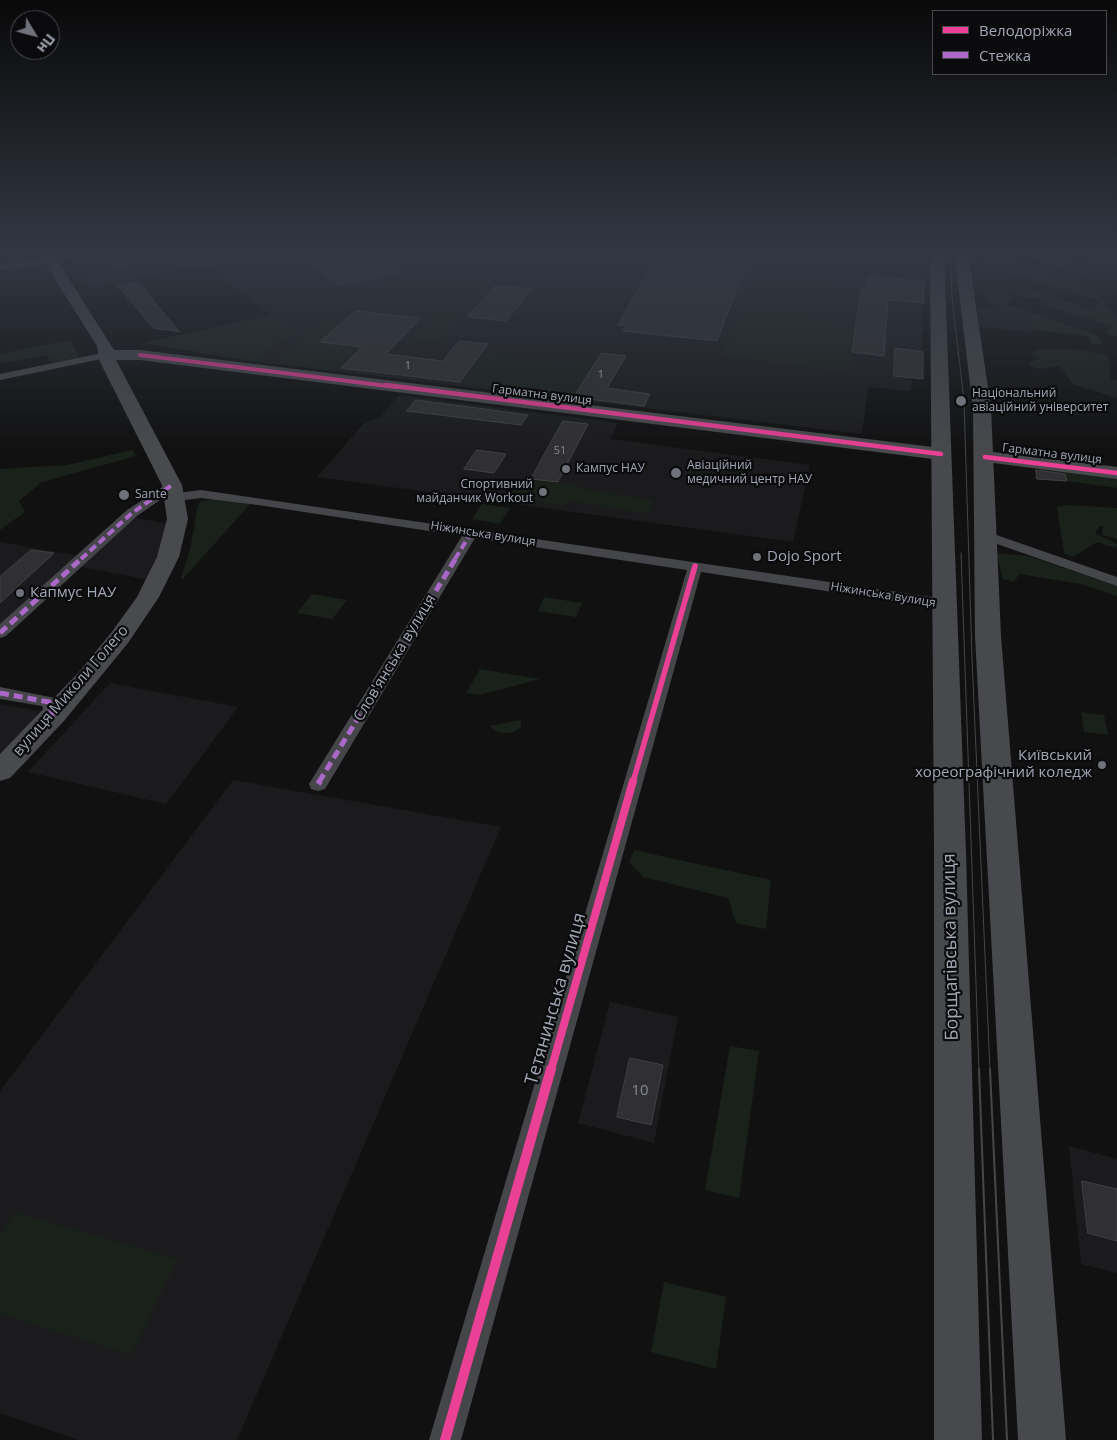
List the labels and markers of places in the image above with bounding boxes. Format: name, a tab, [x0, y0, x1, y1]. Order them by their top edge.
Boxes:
place label: Національний авіаційний університет	[972, 387, 1108, 415]
marker: Національний авіаційний університет	[954, 394, 968, 408]
place label: Авіаційний медичний центр НАУ	[687, 459, 812, 487]
place label: Кампус НАУ	[576, 462, 645, 476]
marker: Кампус НАУ	[560, 463, 572, 475]
marker: Авіаційний медичний центр НАУ	[669, 466, 683, 480]
place label: Спортивний майданчик Workout	[416, 478, 533, 506]
marker: Спортивний майданчик Workout	[537, 486, 549, 498]
marker: Sante	[117, 488, 131, 502]
place label: Sante	[135, 488, 167, 502]
place label: Dojo Sport	[767, 548, 842, 566]
marker: Dojo Sport	[751, 551, 763, 563]
place label: Капмус НАУ	[30, 584, 116, 602]
marker: Капмус НАУ	[14, 587, 26, 599]
place label: Київський хореографічний коледж	[915, 747, 1092, 782]
marker: Київський хореографічний коледж	[1096, 759, 1108, 771]

